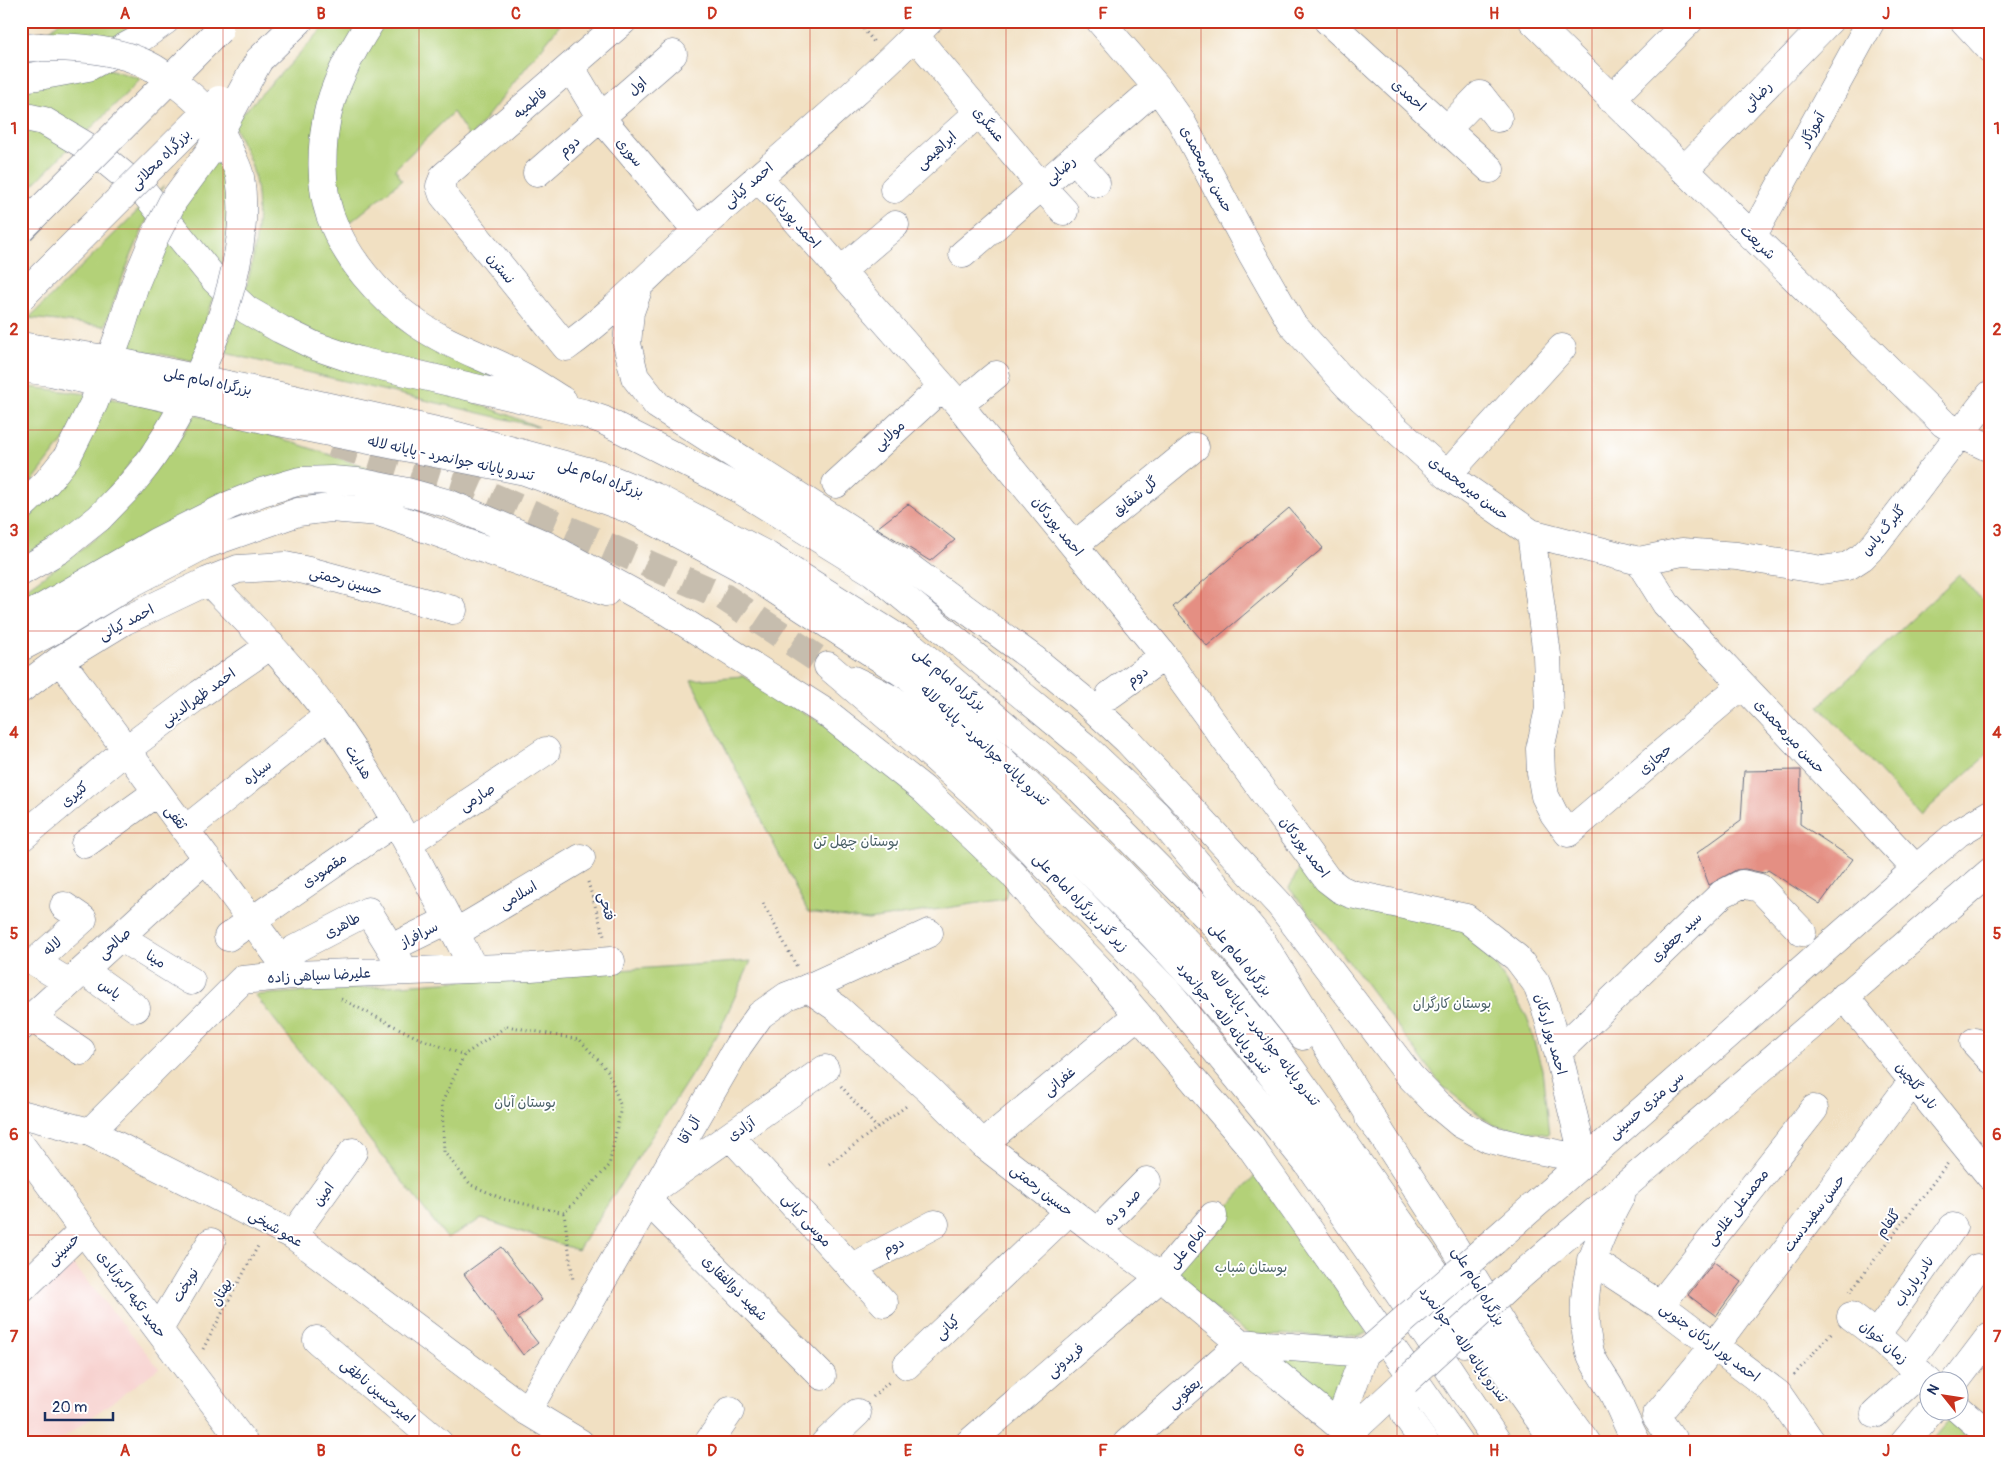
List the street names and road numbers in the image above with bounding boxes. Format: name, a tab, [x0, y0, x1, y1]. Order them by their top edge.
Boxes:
street label: اول	[624, 74, 650, 99]
street label: احمدی	[1388, 76, 1429, 115]
street label: رضائی	[1739, 78, 1776, 115]
street label: فاطمیه	[510, 84, 551, 122]
street label: عسگری	[969, 103, 1008, 145]
street label: آموزگار	[1796, 109, 1829, 150]
street label: حسن میرمحمدی	[1177, 123, 1237, 215]
street label: بزرگراه محلاتی	[127, 126, 194, 193]
street label: ابراهیمی	[913, 128, 960, 173]
street label: دوم	[555, 132, 585, 162]
street label: سوری	[612, 134, 647, 170]
street label: رضایی	[1042, 153, 1079, 188]
street label: احمد کیانی	[720, 159, 777, 212]
street label: احمد پوردکان	[762, 187, 824, 252]
street label: شریعت	[1737, 222, 1779, 263]
street label: نسترن	[483, 249, 518, 287]
street label: بزرگراه امام علی	[162, 364, 253, 401]
street label: مولایی	[870, 417, 909, 454]
street label: تندرو پایانه جوانمرد - پایانه لاله	[366, 433, 537, 486]
street label: حسن میرمحمدی	[1425, 453, 1512, 524]
street label: بزرگراه امام علی	[555, 456, 646, 503]
street label: گل شقایق	[1109, 473, 1162, 520]
street label: احمد پوردکان	[1028, 493, 1087, 560]
street label: گلبرگ یاس	[1857, 502, 1909, 559]
street label: حسین رحمتی	[308, 564, 384, 599]
street label: احمد کیانی	[96, 601, 157, 644]
street label: بزرگراه امام علی	[909, 644, 989, 716]
street label: دوم	[1123, 663, 1153, 692]
street label: احمد ظهرالدینی	[158, 665, 239, 730]
street label: تندرو پایانه جوانمرد - پایانه لاله	[916, 681, 1053, 811]
street label: حسن میرمحمدی	[1751, 696, 1828, 777]
street label: حجازی	[1635, 740, 1676, 778]
street label: هدایت	[342, 742, 376, 782]
street label: سیاره	[240, 756, 275, 789]
street label: کثیری	[57, 778, 92, 811]
street label: صارمی	[456, 780, 498, 815]
street label: ثقفی	[161, 802, 191, 834]
street label: احمد پوردکان	[1275, 813, 1333, 882]
street label: مقصودی	[299, 849, 350, 892]
street label: زیر گذر بزرگراه امام علی	[1028, 850, 1132, 956]
street label: اسلامی	[496, 878, 540, 913]
street label: فتحی	[594, 890, 619, 922]
street label: طاهری	[321, 909, 363, 942]
street label: سید جعفری	[1647, 909, 1705, 966]
street label: سرافراز	[397, 918, 441, 952]
street label: بزرگراه امام علی	[1204, 919, 1275, 1001]
street label: صالحی	[94, 924, 134, 963]
street label: لاله	[39, 933, 65, 959]
street label: مینا	[143, 947, 169, 972]
street label: تندرو پایانه لاله - جوانمرد	[1172, 959, 1275, 1079]
street label: علیرضا سپاهی زاده	[267, 964, 371, 988]
street label: تندرو پایانه جوانمرد - پایانه لاله	[1205, 965, 1324, 1111]
street label: یاس	[95, 976, 124, 1003]
street label: احمد پور اردکان	[1530, 992, 1570, 1077]
street label: نادر گلچین	[1891, 1059, 1941, 1115]
street label: غفرانی	[1040, 1063, 1079, 1100]
street label: سی متری حسینی	[1605, 1068, 1688, 1143]
street label: آل آقا	[675, 1113, 704, 1147]
street label: آزادی	[724, 1114, 759, 1145]
street label: حسین رحمتی	[1007, 1161, 1076, 1220]
street label: محمدعلی غلامی	[1702, 1166, 1772, 1249]
street label: حسن سفیددست	[1780, 1171, 1849, 1255]
street label: امین	[309, 1179, 338, 1209]
street label: صد و ده	[1100, 1185, 1144, 1229]
street label: موسی کیانی	[778, 1190, 835, 1251]
street label: عمو شیخی	[246, 1206, 306, 1251]
street label: گلفام	[1872, 1206, 1906, 1242]
street label: امام علی	[1165, 1223, 1212, 1273]
street label: حسینی	[43, 1230, 83, 1269]
street label: دوم	[879, 1234, 908, 1261]
street label: بزرگراه امام علی	[1447, 1244, 1509, 1330]
street label: حمید تکیه اکبرآبادی	[93, 1247, 170, 1341]
street label: شهید ذوالفقاری	[698, 1252, 771, 1325]
street label: نادر یاریاب	[1891, 1252, 1938, 1310]
street label: نوبخت	[169, 1265, 202, 1306]
street label: بهتان	[207, 1275, 236, 1309]
street label: تندرو پایانه لاله - جوانمرد	[1415, 1283, 1512, 1407]
street label: احمد پور اردکان جنوبی	[1656, 1299, 1763, 1386]
street label: کیانی	[931, 1312, 963, 1343]
street label: زمان خوان	[1856, 1317, 1911, 1367]
street label: فریدونی	[1043, 1340, 1088, 1381]
street label: امیرحسین ناطقی	[337, 1355, 418, 1427]
street label: یعقوبی	[1164, 1374, 1204, 1412]

